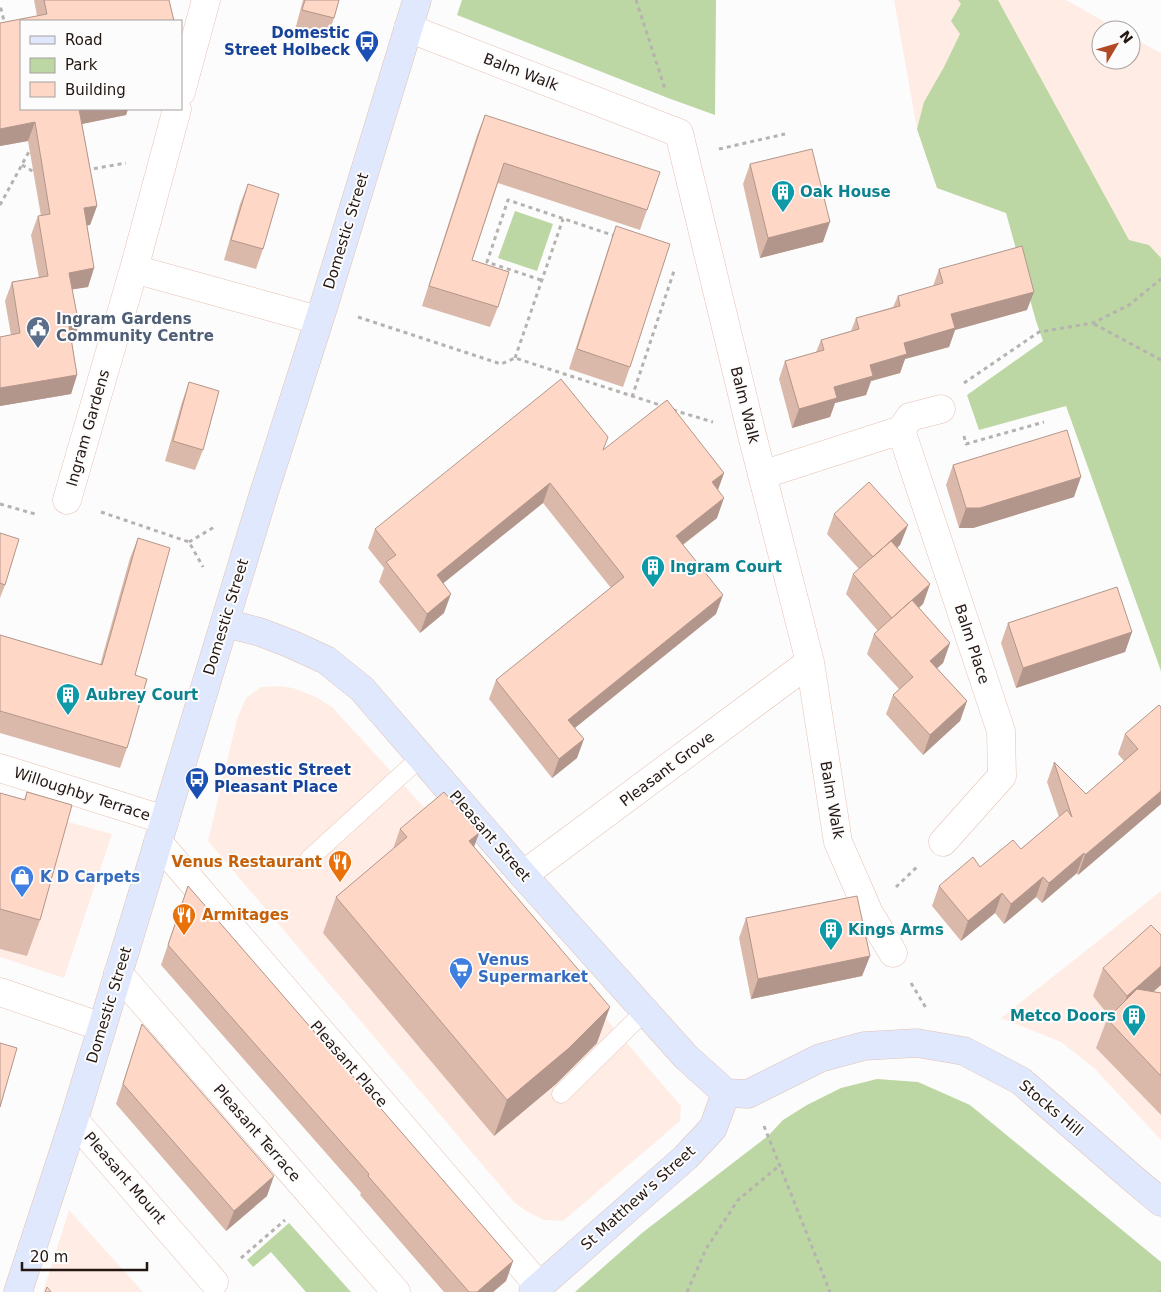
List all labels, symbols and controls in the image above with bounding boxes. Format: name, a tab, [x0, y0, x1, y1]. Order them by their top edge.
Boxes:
legend	[20, 20, 182, 110]
north arrow	[1091, 20, 1141, 70]
place label: Domestic Street Holbeck	[224, 24, 351, 59]
text: N	[1116, 27, 1136, 47]
bus stop icon: Domestic Street Holbeck	[354, 29, 380, 63]
text: Road	[65, 31, 103, 49]
street label: Balm Walk	[481, 49, 561, 95]
text: Park	[65, 56, 98, 74]
text: Building	[65, 81, 126, 99]
street label: Domestic Street	[320, 170, 372, 292]
building icon: Oak House	[770, 179, 796, 213]
place label: Oak House	[800, 183, 891, 201]
place label: Ingram Gardens Community Centre	[56, 310, 214, 345]
public building icon: Ingram Gardens Community Centre	[25, 315, 51, 349]
street label: Balm Walk	[727, 365, 763, 446]
street label: Ingram Gardens	[63, 367, 113, 489]
building icon: Ingram Court	[640, 554, 666, 588]
street label: Domestic Street	[200, 556, 252, 678]
place label: Ingram Court	[670, 558, 782, 576]
street label: Balm Place	[951, 602, 993, 686]
building icon: Aubrey Court	[55, 682, 81, 716]
place label: Aubrey Court	[86, 686, 198, 704]
street label: Pleasant Grove	[616, 728, 718, 810]
street label: Balm Walk	[816, 760, 848, 841]
place label: Domestic Street Pleasant Place	[214, 761, 351, 796]
street label: Willoughby Terrace	[11, 763, 153, 825]
bus stop icon: Domestic Street Pleasant Place	[184, 766, 210, 800]
street label: Pleasant Street	[446, 787, 534, 885]
restaurant icon: Venus Restaurant	[327, 849, 353, 883]
place label: Venus Restaurant	[172, 853, 322, 871]
shop icon: K D Carpets	[9, 864, 35, 898]
place label: K D Carpets	[40, 868, 140, 886]
restaurant icon: Armitages	[171, 902, 197, 936]
place label: Armitages	[202, 906, 289, 924]
building icon: Kings Arms	[818, 917, 844, 951]
place label: Kings Arms	[848, 921, 944, 939]
street label: Domestic Street	[83, 944, 135, 1066]
place label: Venus Supermarket	[478, 951, 588, 986]
supermarket icon: Venus Supermarket	[448, 956, 474, 990]
building icon: Metco Doors	[1121, 1003, 1147, 1037]
place label: Metco Doors	[1010, 1007, 1116, 1025]
street label: Pleasant Place	[307, 1017, 391, 1111]
street label: Stocks Hill	[1015, 1076, 1087, 1140]
street label: Pleasant Terrace	[210, 1081, 304, 1185]
street label: Pleasant Mount	[80, 1128, 170, 1228]
street label: St Matthew's Street	[577, 1142, 699, 1254]
scale bar	[22, 1240, 148, 1272]
text: 20 m	[30, 1248, 68, 1266]

